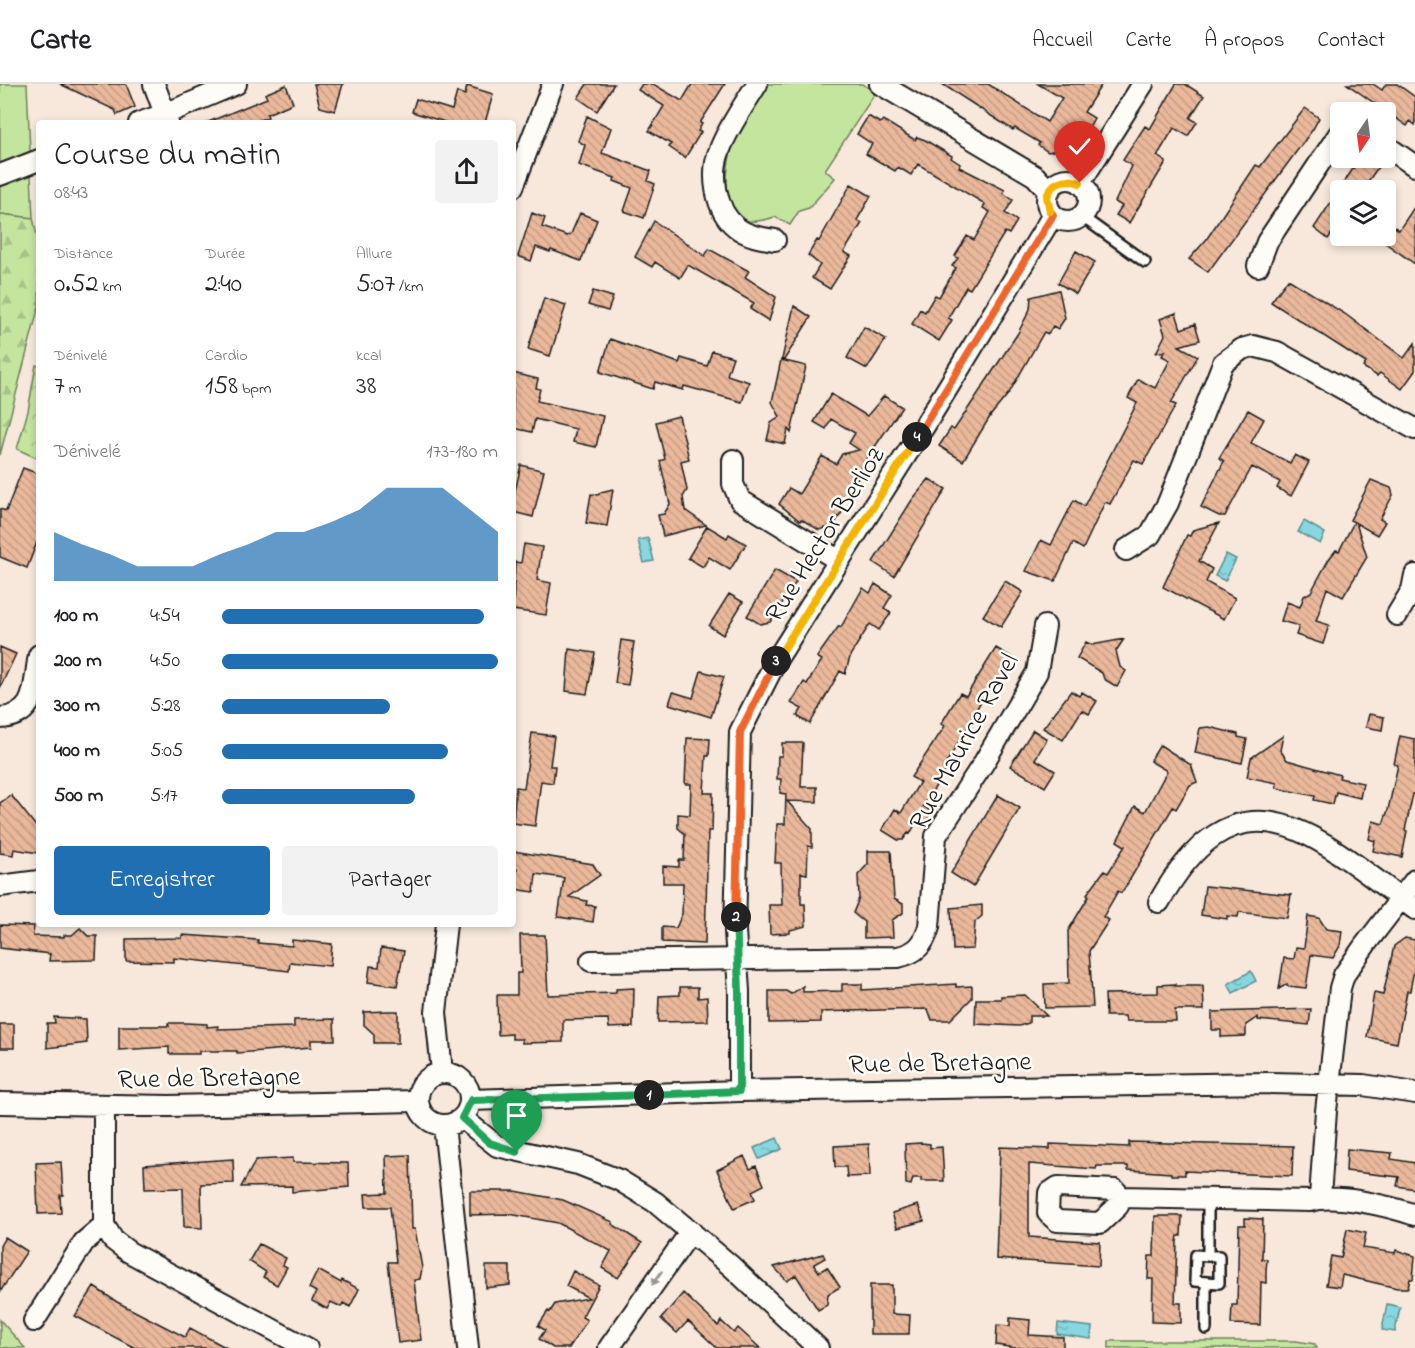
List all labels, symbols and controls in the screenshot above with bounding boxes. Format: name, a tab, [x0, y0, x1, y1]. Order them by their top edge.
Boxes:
text: Carte	[30, 21, 91, 62]
text: Accueil	[1032, 26, 1093, 56]
text: Carte	[1126, 26, 1171, 56]
text: À propos	[1204, 26, 1284, 56]
text: Contact	[1317, 26, 1385, 56]
north arrow	[1330, 102, 1396, 168]
map controls	[1330, 102, 1396, 246]
pin	[1054, 121, 1105, 183]
icon: check	[1063, 130, 1096, 163]
text: Course du matin	[54, 132, 280, 180]
button: share	[435, 140, 498, 203]
text: 08:43	[54, 179, 88, 208]
button: layers	[1330, 180, 1396, 246]
text: Distance	[54, 242, 113, 266]
text: Durée	[205, 242, 245, 266]
text: Allure	[356, 242, 392, 266]
text: 0.52	[54, 266, 98, 304]
text: 2:40	[205, 266, 242, 304]
text: 5:07	[356, 266, 395, 304]
text: km	[98, 275, 122, 299]
text: /km	[395, 275, 423, 299]
text: Dénivelé	[54, 344, 107, 368]
text: Cardio	[205, 344, 248, 368]
text: kcal	[356, 344, 381, 368]
text: 7	[54, 368, 65, 406]
text: 158	[205, 368, 238, 406]
text: 38	[356, 368, 377, 406]
text: m	[65, 377, 81, 401]
text: bpm	[238, 377, 271, 401]
pin: 4	[902, 422, 932, 452]
text: 4	[914, 425, 920, 449]
text: Dénivelé	[54, 438, 121, 467]
text: 173–180 m	[426, 438, 498, 467]
street label: Rue Hector Berlioz	[756, 439, 896, 631]
text: 100 m	[54, 602, 98, 631]
text: 4:54	[150, 602, 180, 631]
pin: 3	[761, 646, 791, 676]
text: 200 m	[54, 647, 102, 676]
text: 4:50	[150, 647, 180, 676]
street label: Rue Maurice Ravel	[900, 647, 1030, 838]
text: 3	[773, 649, 779, 673]
text: 300 m	[54, 692, 100, 721]
text: 5:28	[150, 692, 181, 721]
text: 400 m	[54, 737, 100, 766]
text: 5:05	[150, 737, 183, 766]
text: 500 m	[54, 782, 103, 811]
text: 5:17	[150, 782, 178, 811]
button: Enregistrer	[54, 846, 270, 915]
button: Partager	[282, 846, 498, 915]
pin: 2	[721, 902, 751, 932]
text: 2	[732, 905, 740, 929]
street label: Rue de Bretagne	[848, 1043, 1033, 1086]
street label: Rue de Bretagne	[117, 1058, 302, 1101]
pin: 1	[634, 1080, 664, 1110]
text: 1	[646, 1083, 652, 1107]
pin	[491, 1090, 542, 1152]
icon: arrive	[500, 1099, 533, 1132]
one-way arrow	[652, 1270, 663, 1286]

